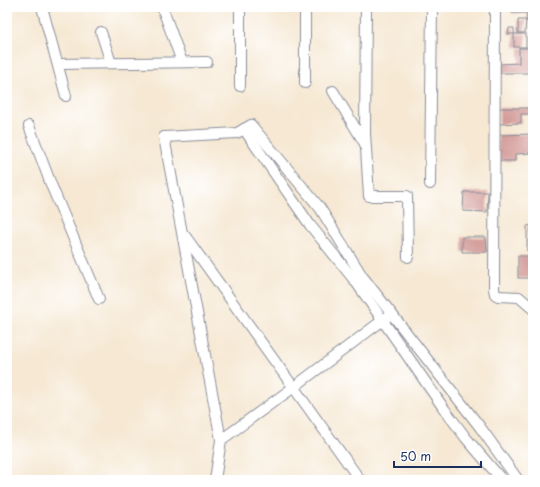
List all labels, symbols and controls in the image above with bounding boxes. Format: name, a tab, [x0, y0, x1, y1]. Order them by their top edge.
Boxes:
scale bar	[394, 443, 481, 469]
text: 50 m	[400, 447, 431, 465]

